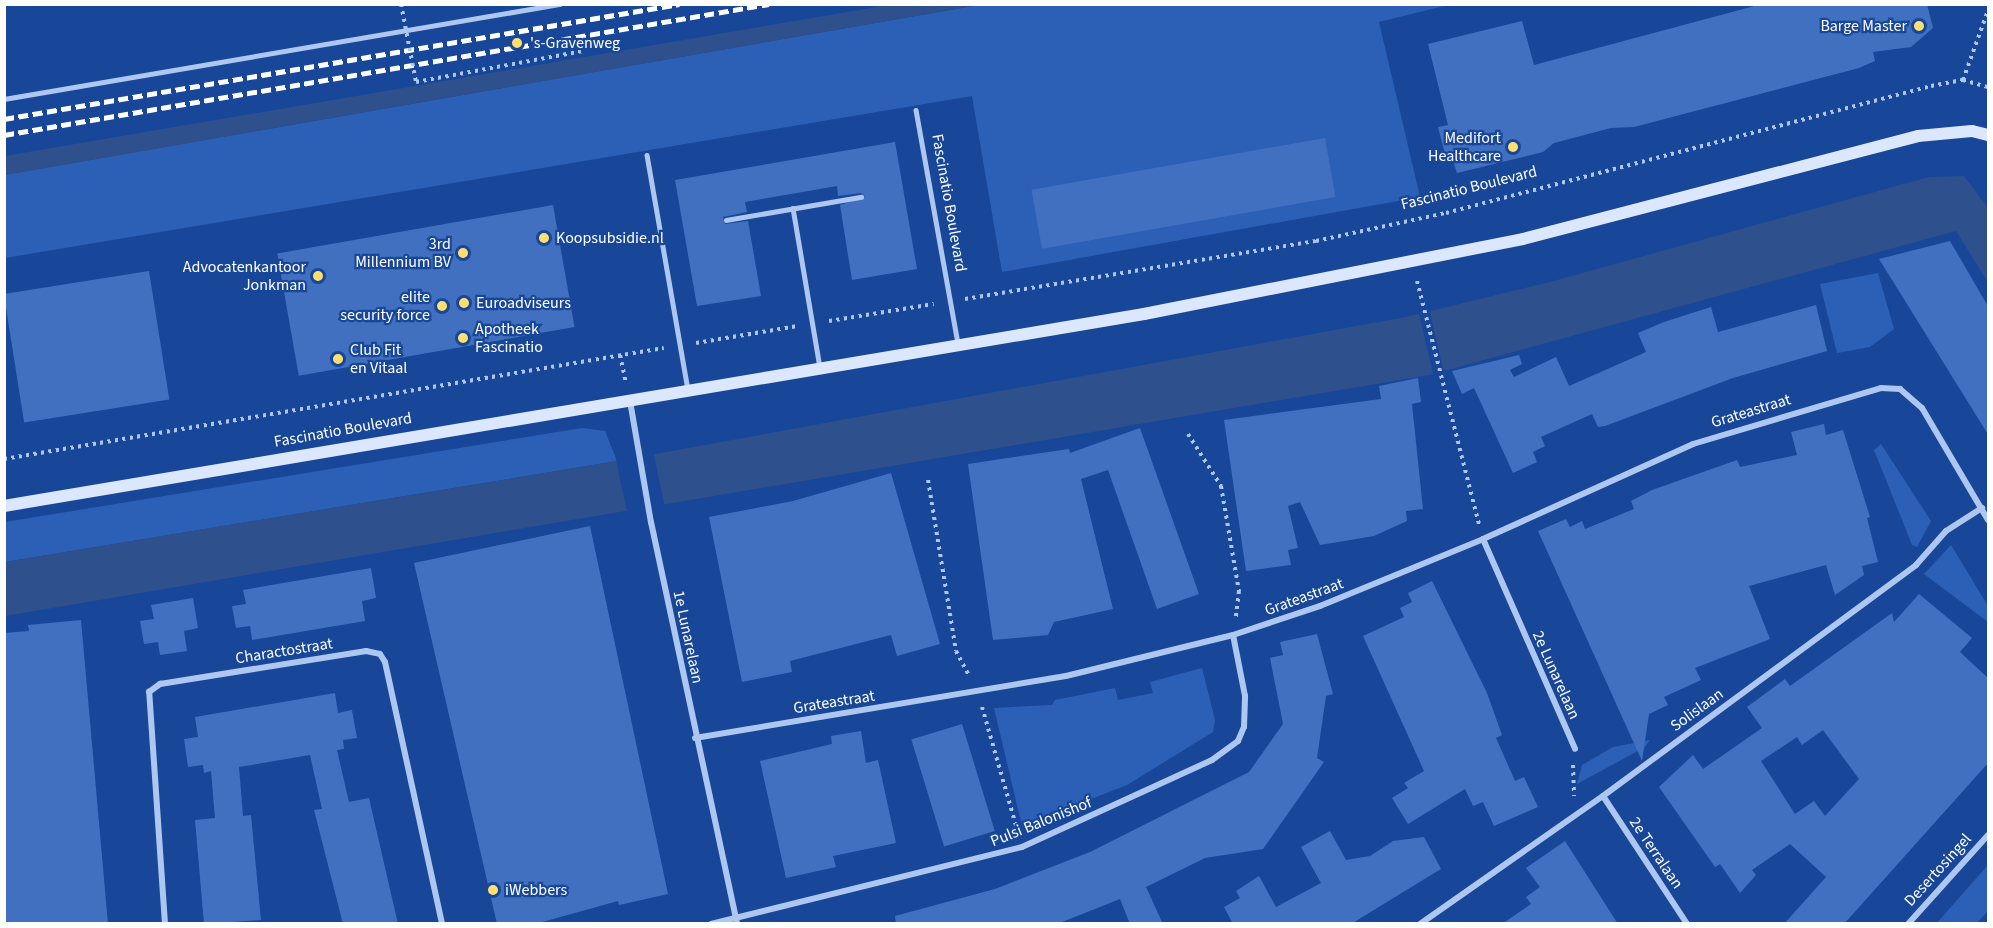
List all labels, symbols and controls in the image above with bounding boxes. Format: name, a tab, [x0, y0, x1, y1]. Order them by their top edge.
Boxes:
place label: Barge Master	[1820, 16, 1907, 36]
marker: Barge Master	[1912, 19, 1926, 33]
place label: 's-Gravenweg	[530, 33, 620, 53]
marker: 's-Gravenweg	[508, 34, 526, 52]
place label: Medifort Healthcare	[1428, 128, 1501, 166]
street label: Fascinatio Boulevard	[927, 133, 971, 273]
marker: Medifort Healthcare	[1506, 140, 1520, 154]
street label: Fascinatio Boulevard	[1399, 162, 1539, 214]
place label: Koopsubsidie.nl	[556, 228, 664, 248]
marker: Koopsubsidie.nl	[537, 231, 551, 245]
place label: 3rd Millennium BV	[355, 234, 451, 272]
marker: 3rd Millennium BV	[456, 246, 470, 260]
place label: Advocatenkantoor Jonkman	[183, 257, 306, 295]
marker: Advocatenkantoor Jonkman	[311, 269, 325, 283]
place label: elite security force	[340, 287, 430, 325]
place label: Euroadviseurs	[476, 293, 571, 313]
marker: Euroadviseurs	[457, 296, 471, 310]
marker: elite security force	[435, 299, 449, 313]
place label: Apotheek Fascinatio	[475, 319, 543, 357]
marker: Apotheek Fascinatio	[456, 331, 470, 345]
place label: Club Fit en Vitaal	[350, 340, 407, 378]
marker: Club Fit en Vitaal	[331, 352, 345, 366]
street label: Grateastraat	[1709, 390, 1793, 432]
street label: Fascinatio Boulevard	[273, 408, 413, 452]
street label: Grateastraat	[1262, 574, 1346, 620]
street label: 1e Lunarelaan	[669, 589, 707, 685]
street label: 2e Lunarelaan	[1528, 628, 1584, 722]
street label: Charactostraat	[234, 634, 334, 668]
street label: Solislaan	[1667, 684, 1727, 736]
street label: Grateastraat	[792, 686, 876, 718]
street label: Pulsi Balonishof	[988, 793, 1094, 851]
street label: 2e Terralaan	[1625, 814, 1687, 892]
street label: Desertosingel	[1900, 830, 1976, 910]
place label: iWebbers	[505, 880, 567, 900]
marker: iWebbers	[486, 883, 500, 897]

